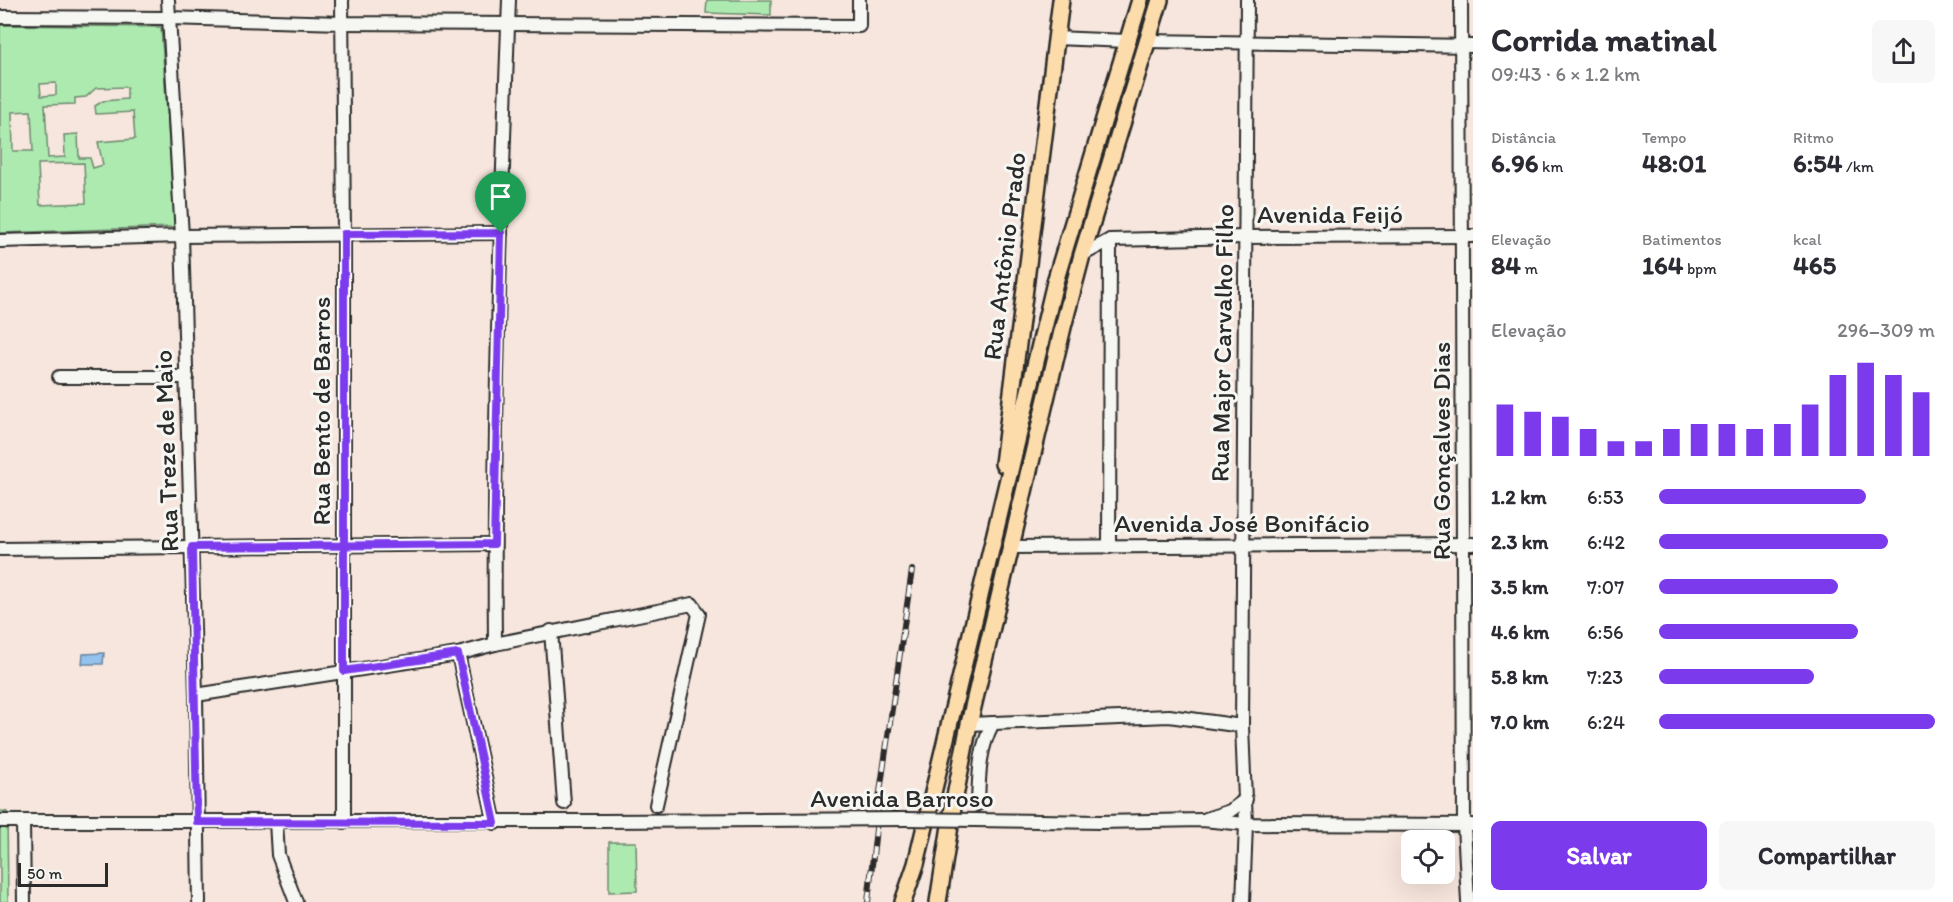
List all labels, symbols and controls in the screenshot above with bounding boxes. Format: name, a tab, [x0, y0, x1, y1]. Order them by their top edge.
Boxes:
text: Corrida matinal	[1491, 20, 1717, 59]
button: share	[1872, 20, 1935, 83]
text: 09:43 · 6 × 1.2 km	[1491, 62, 1640, 86]
text: Distância	[1491, 128, 1556, 147]
text: Tempo	[1642, 128, 1687, 147]
text: Ritmo	[1793, 128, 1834, 147]
text: 6.96	[1491, 147, 1539, 179]
text: 48:01	[1642, 147, 1706, 179]
text: 6:54	[1793, 147, 1842, 179]
street label: Rua Antônio Prado	[975, 150, 1033, 362]
text: km	[1539, 157, 1563, 176]
text: /km	[1842, 157, 1874, 176]
pin	[475, 171, 526, 233]
icon: arrive	[484, 180, 517, 213]
street label: Avenida Feijó	[1257, 198, 1403, 230]
street label: Rua Major Carvalho Filho	[1204, 204, 1240, 482]
text: Elevação	[1491, 230, 1551, 249]
text: Batimentos	[1642, 230, 1722, 249]
text: kcal	[1793, 230, 1821, 249]
text: 84	[1491, 249, 1521, 281]
text: 164	[1642, 249, 1683, 281]
text: 465	[1793, 249, 1836, 281]
text: m	[1521, 259, 1538, 278]
text: bpm	[1683, 259, 1717, 278]
street label: Rua Bento de Barros	[305, 296, 337, 526]
text: Elevação	[1491, 318, 1566, 342]
text: 296–309 m	[1837, 318, 1935, 342]
street label: Rua Gonçalves Dias	[1425, 342, 1457, 560]
street label: Rua Treze de Maio	[146, 349, 186, 553]
text: 1.2 km	[1491, 485, 1547, 509]
text: 6:53	[1587, 485, 1624, 509]
street label: Avenida José Bonifácio	[1114, 507, 1370, 539]
text: 2.3 km	[1491, 530, 1548, 554]
text: 6:42	[1587, 530, 1625, 554]
text: 3.5 km	[1491, 575, 1548, 599]
text: 7:07	[1587, 575, 1624, 599]
text: 4.6 km	[1491, 620, 1549, 644]
text: 6:56	[1587, 620, 1624, 644]
text: 5.8 km	[1491, 665, 1548, 689]
text: 7:23	[1587, 665, 1623, 689]
text: 7.0 km	[1491, 710, 1549, 734]
text: 6:24	[1587, 710, 1625, 734]
street label: Avenida Barroso	[810, 782, 994, 814]
button: Salvar	[1491, 821, 1707, 890]
button: Compartilhar	[1719, 821, 1935, 890]
map controls	[1401, 830, 1455, 884]
button: locate	[1401, 830, 1455, 884]
scale bar	[18, 860, 108, 888]
text: 50 m	[27, 864, 62, 883]

